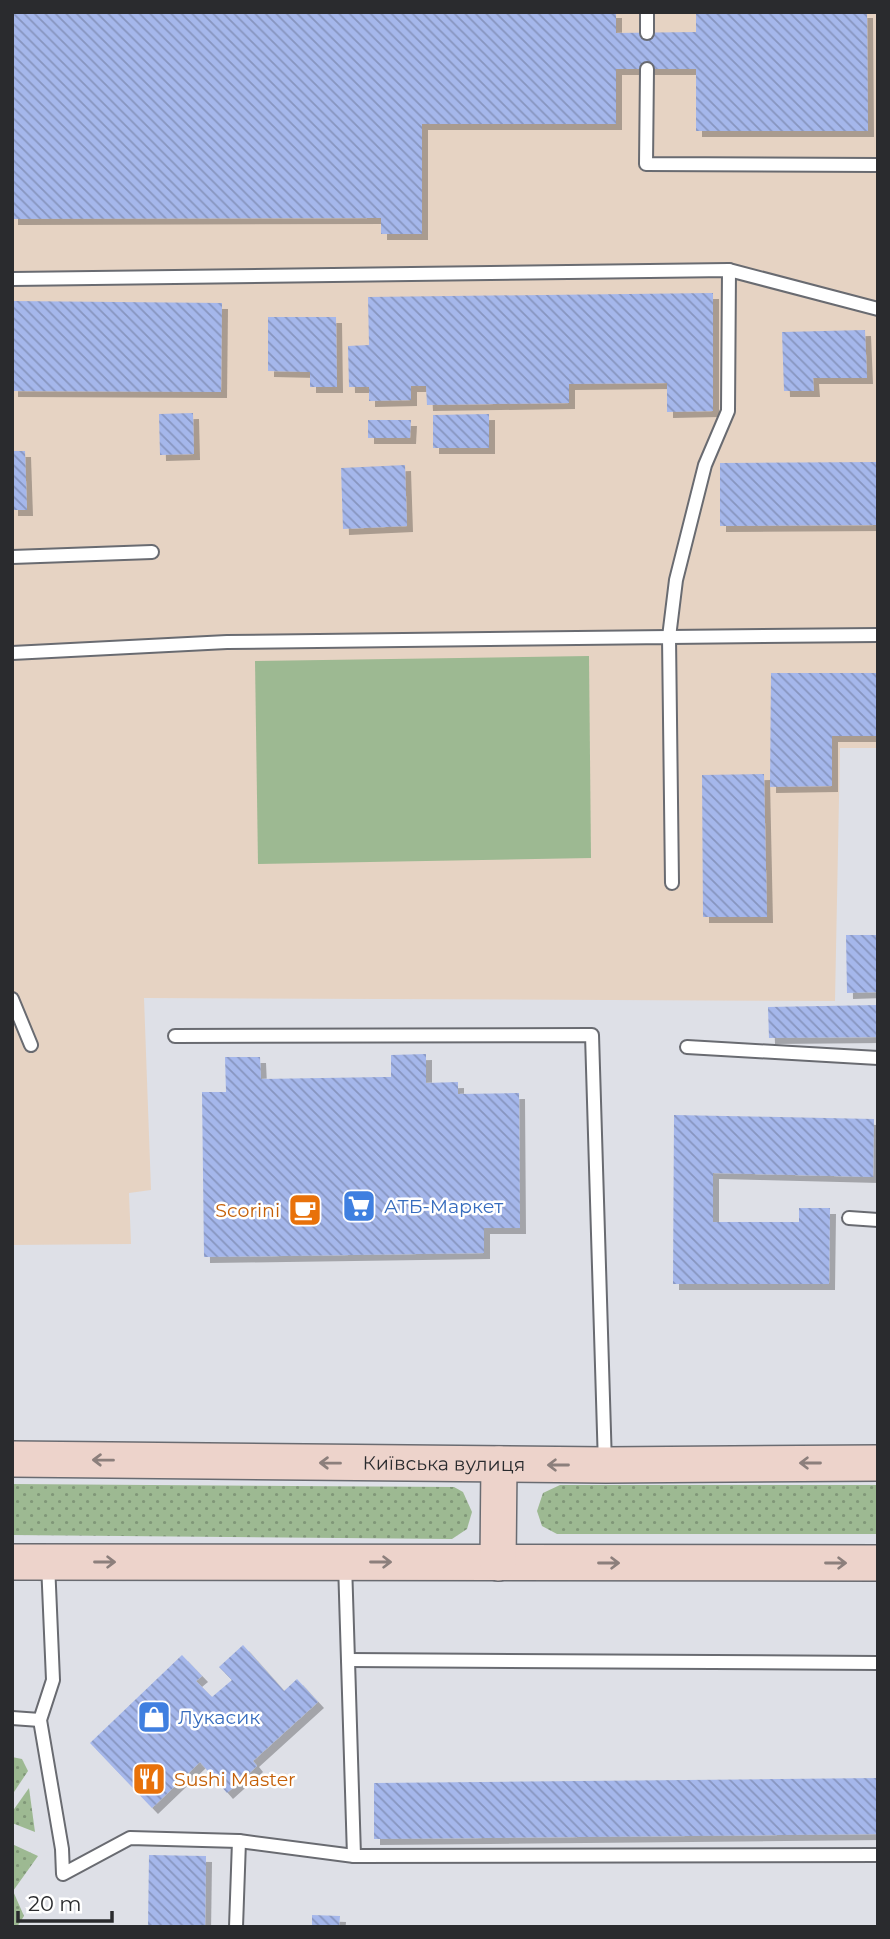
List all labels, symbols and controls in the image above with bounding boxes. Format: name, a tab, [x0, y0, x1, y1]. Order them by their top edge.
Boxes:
supermarket icon: АТБ-Маркет	[340, 1187, 378, 1225]
cafe icon: Scorini	[286, 1191, 324, 1229]
place label: АТБ-Маркет	[384, 1195, 503, 1218]
place label: Scorini	[215, 1199, 280, 1222]
street label: Київська вулиця	[363, 1451, 525, 1476]
one-way arrow	[91, 1454, 114, 1467]
one-way arrow	[319, 1456, 342, 1470]
one-way arrow	[798, 1456, 821, 1470]
one-way arrow	[546, 1458, 569, 1472]
one-way arrow	[93, 1555, 116, 1569]
one-way arrow	[370, 1555, 393, 1569]
one-way arrow	[597, 1556, 620, 1570]
one-way arrow	[825, 1556, 848, 1570]
shop icon: Лукасик	[135, 1698, 173, 1736]
place label: Лукасик	[178, 1706, 260, 1729]
restaurant icon: Sushi Master	[130, 1760, 168, 1798]
place label: Sushi Master	[174, 1768, 296, 1791]
scale bar	[18, 1880, 112, 1924]
text: 20 m	[28, 1891, 82, 1916]

